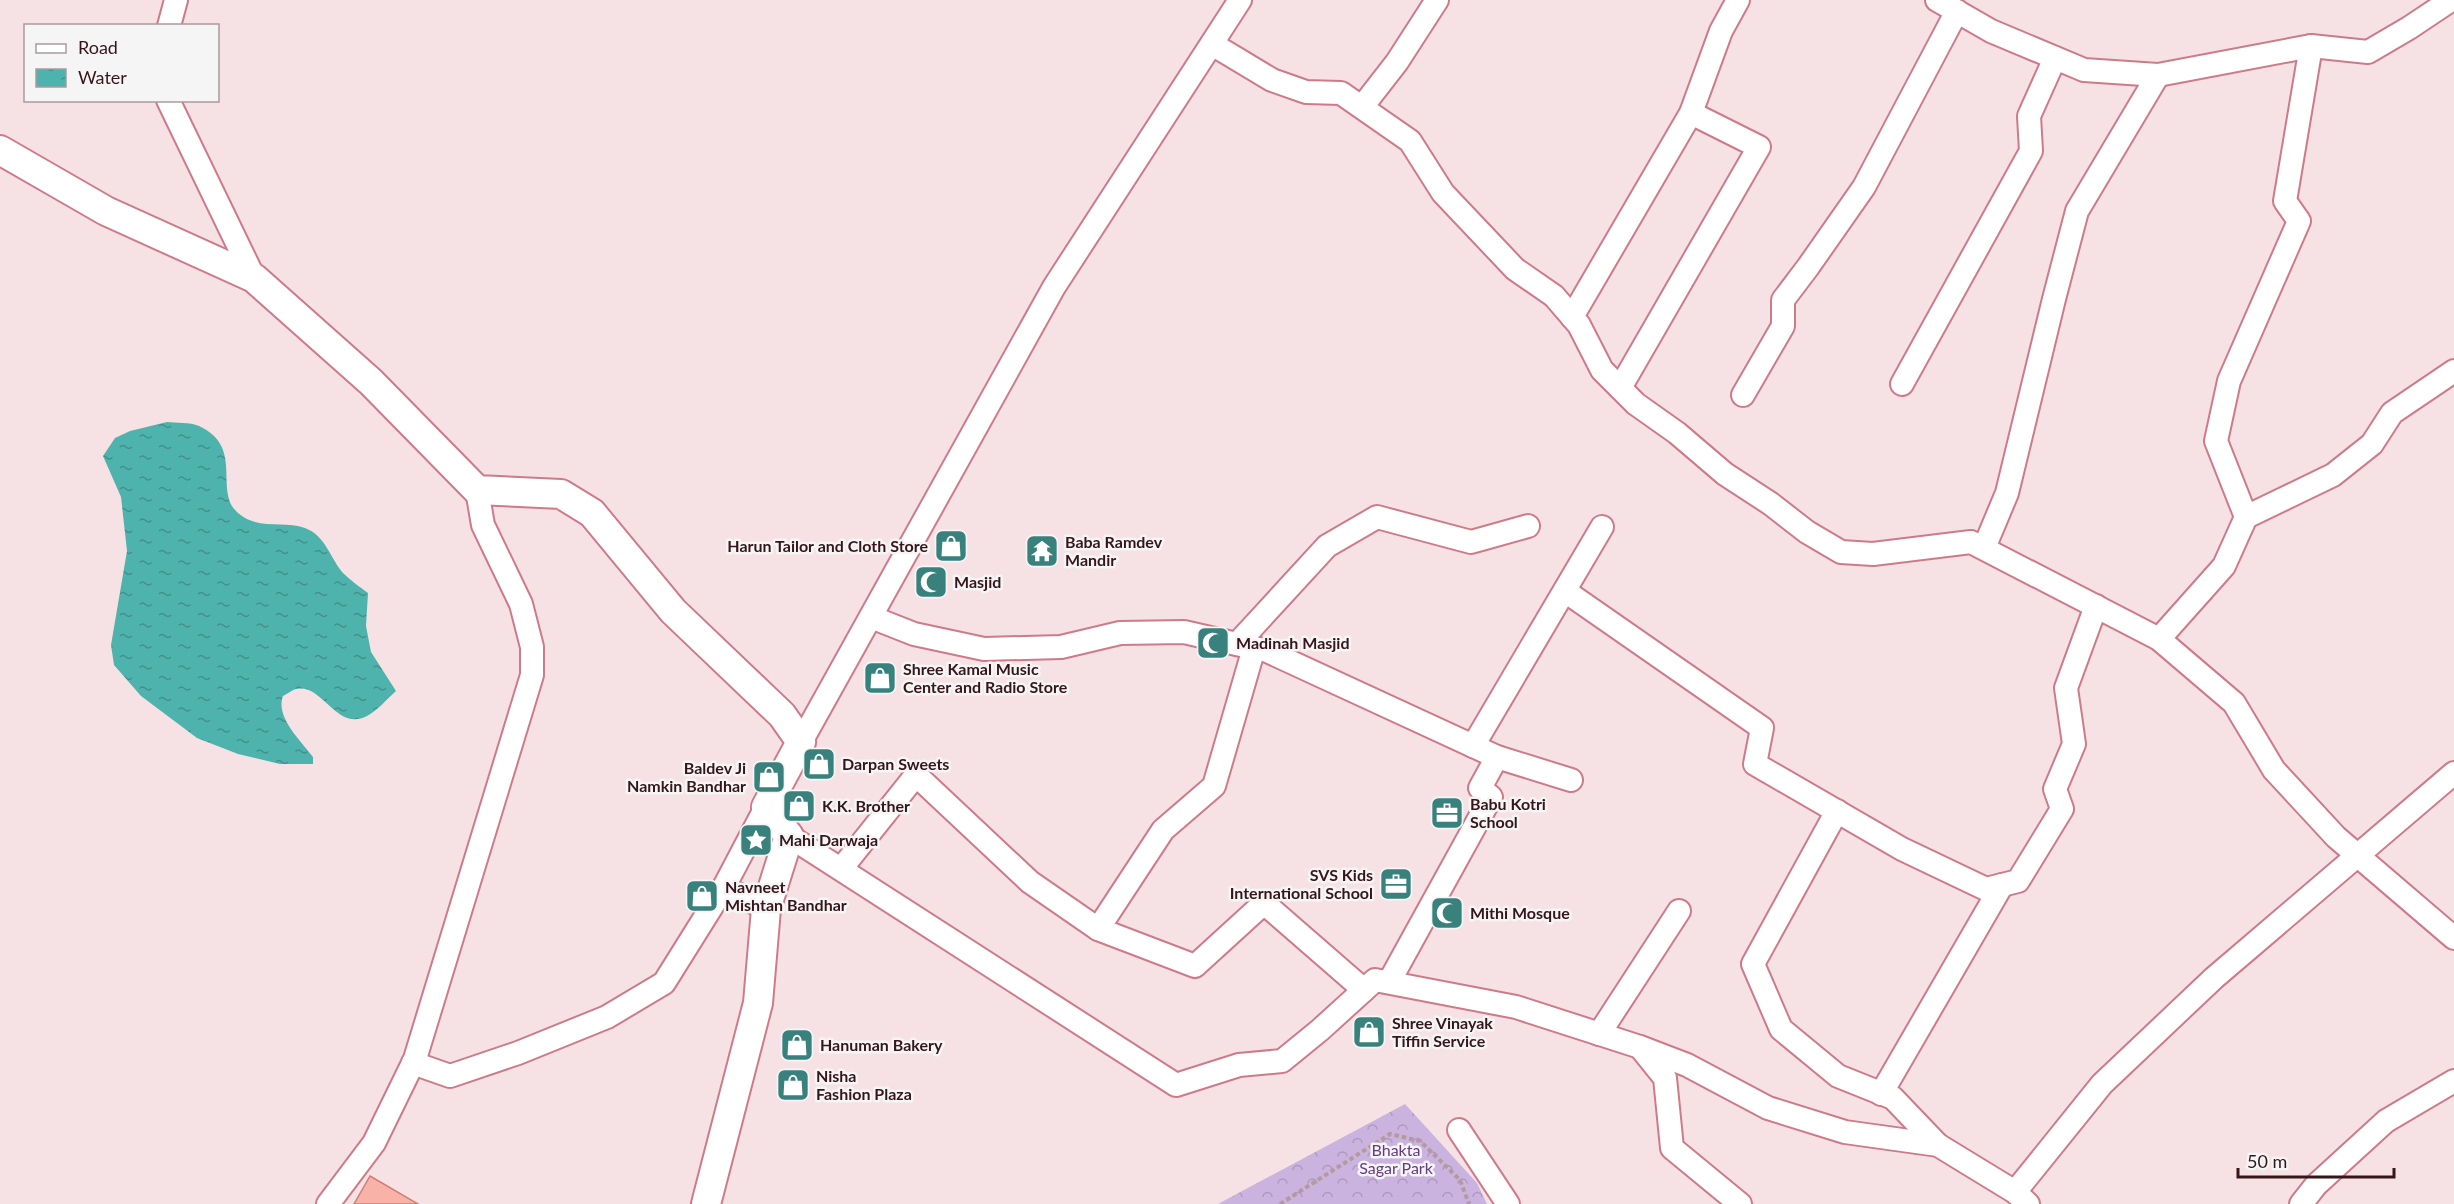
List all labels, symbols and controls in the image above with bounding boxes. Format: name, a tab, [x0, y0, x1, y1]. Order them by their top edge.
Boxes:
legend	[24, 24, 219, 102]
text: Road	[78, 36, 118, 58]
text: Water	[78, 66, 127, 88]
shop icon: Harun Tailor and Cloth Store	[933, 528, 969, 564]
place label: Baba Ramdev Mandir	[1065, 532, 1163, 569]
temple icon: Baba Ramdev Mandir	[1024, 533, 1060, 569]
place label: Harun Tailor and Cloth Store	[727, 536, 928, 555]
mosque icon: Masjid	[913, 564, 949, 600]
place label: Masjid	[954, 572, 1001, 591]
mosque icon: Madinah Masjid	[1195, 625, 1231, 661]
place label: Madinah Masjid	[1236, 633, 1350, 652]
place label: Shree Kamal Music Center and Radio Store	[903, 659, 1068, 696]
shop icon: Shree Kamal Music Center and Radio Store	[862, 660, 898, 696]
shop icon: Darpan Sweets	[801, 746, 837, 782]
place label: Darpan Sweets	[842, 754, 949, 773]
place label: Baldev Ji Namkin Bandhar	[627, 758, 746, 795]
shop icon: Baldev Ji Namkin Bandhar	[751, 759, 787, 795]
shop icon: K.K. Brother	[781, 788, 817, 824]
place label: Babu Kotri School	[1470, 794, 1546, 831]
office icon: Babu Kotri School	[1429, 795, 1465, 831]
place label: K.K. Brother	[822, 796, 910, 815]
place icon: Mahi Darwaja	[738, 822, 774, 858]
place label: Mahi Darwaja	[779, 830, 878, 849]
place label: SVS Kids International School	[1230, 865, 1373, 902]
office icon: SVS Kids International School	[1378, 866, 1414, 902]
place label: Navneet Mishtan Bandhar	[725, 877, 847, 914]
shop icon: Navneet Mishtan Bandhar	[684, 878, 720, 914]
mosque icon: Mithi Mosque	[1429, 895, 1465, 931]
place label: Mithi Mosque	[1470, 903, 1570, 922]
place label: Shree Vinayak Tiffin Service	[1392, 1013, 1493, 1050]
shop icon: Shree Vinayak Tiffin Service	[1351, 1014, 1387, 1050]
shop icon: Hanuman Bakery	[779, 1027, 815, 1063]
place label: Hanuman Bakery	[820, 1035, 943, 1054]
place label: Nisha Fashion Plaza	[816, 1066, 912, 1103]
shop icon: Nisha Fashion Plaza	[775, 1067, 811, 1103]
park label: Bhakta Sagar Park	[1359, 1140, 1434, 1177]
scale bar	[2238, 1141, 2394, 1179]
text: 50 m	[2247, 1150, 2287, 1172]

